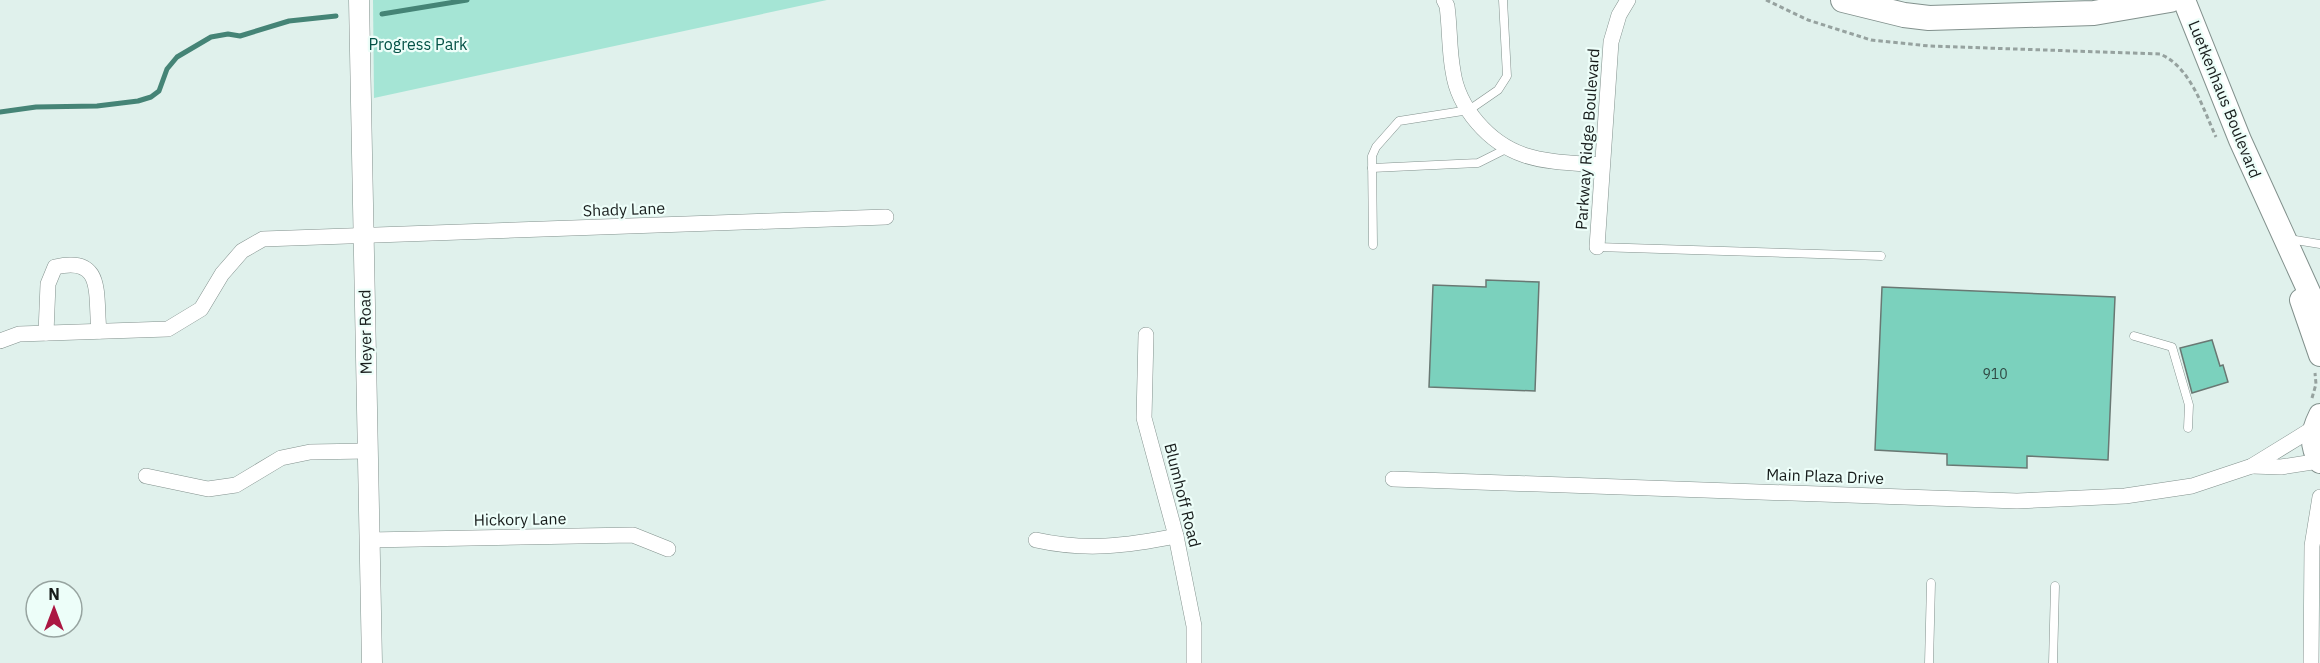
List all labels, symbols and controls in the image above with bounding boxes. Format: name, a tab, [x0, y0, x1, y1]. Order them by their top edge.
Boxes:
street label: Luetkenhaus Boulevard	[2184, 17, 2266, 181]
park label: Progress Park	[369, 34, 468, 54]
street label: Parkway Ridge Boulevard	[1571, 48, 1603, 230]
street label: Shady Lane	[582, 198, 666, 220]
street label: Meyer Road	[354, 289, 376, 375]
house number: 910	[1982, 365, 2008, 383]
street label: Blumhoff Road	[1160, 441, 1206, 549]
street label: Main Plaza Drive	[1766, 464, 1884, 488]
street label: Hickory Lane	[473, 508, 567, 530]
north arrow	[24, 579, 84, 639]
text: N	[48, 584, 60, 604]

